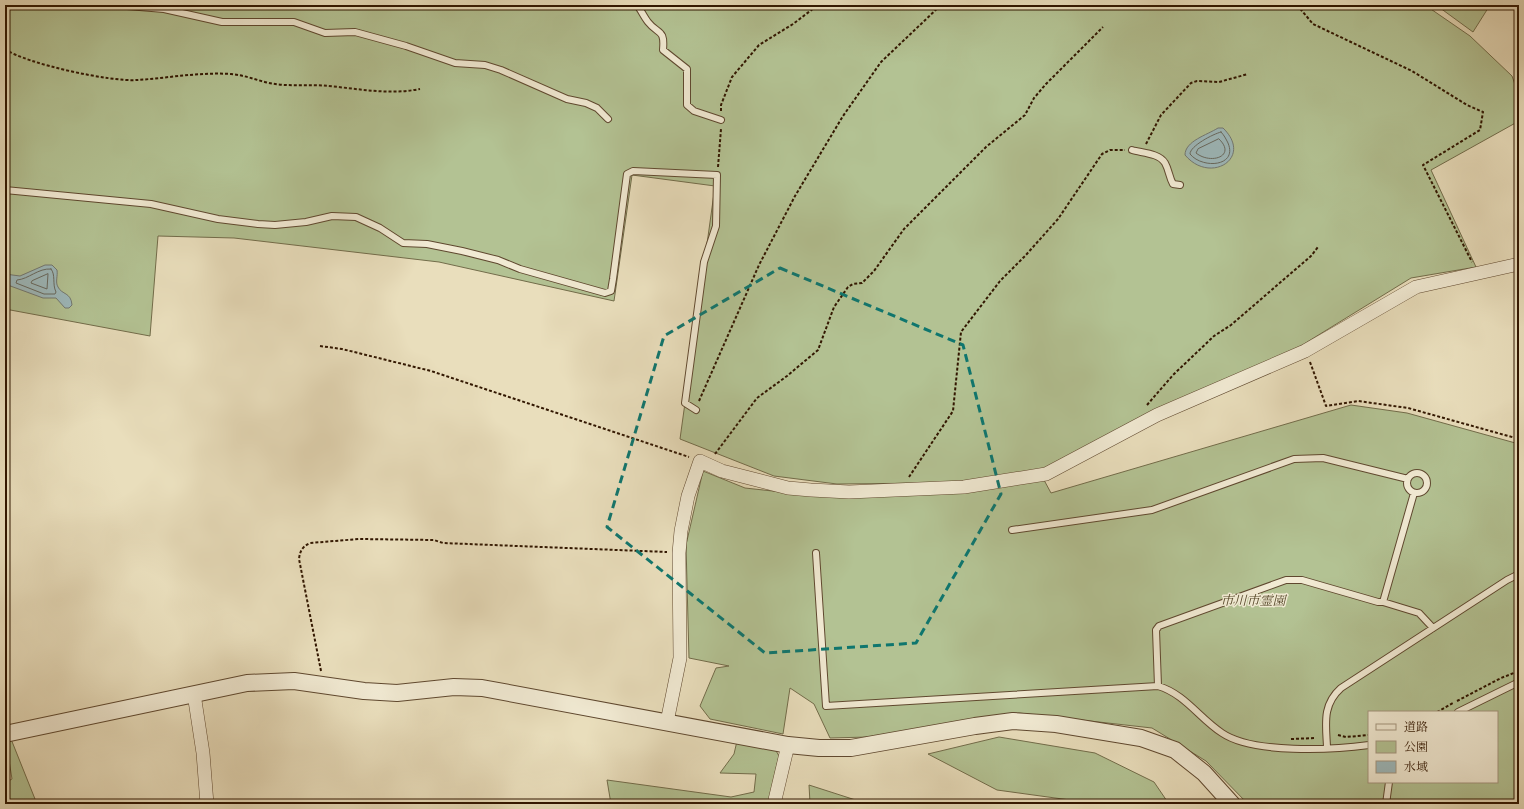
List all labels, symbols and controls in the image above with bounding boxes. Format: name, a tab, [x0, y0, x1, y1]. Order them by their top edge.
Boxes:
park label: 市川市霊園	[1220, 593, 1287, 609]
legend	[1368, 711, 1498, 783]
text: 道路	[1404, 720, 1428, 735]
text: 公園	[1404, 740, 1428, 755]
text: 水域	[1404, 760, 1428, 775]

